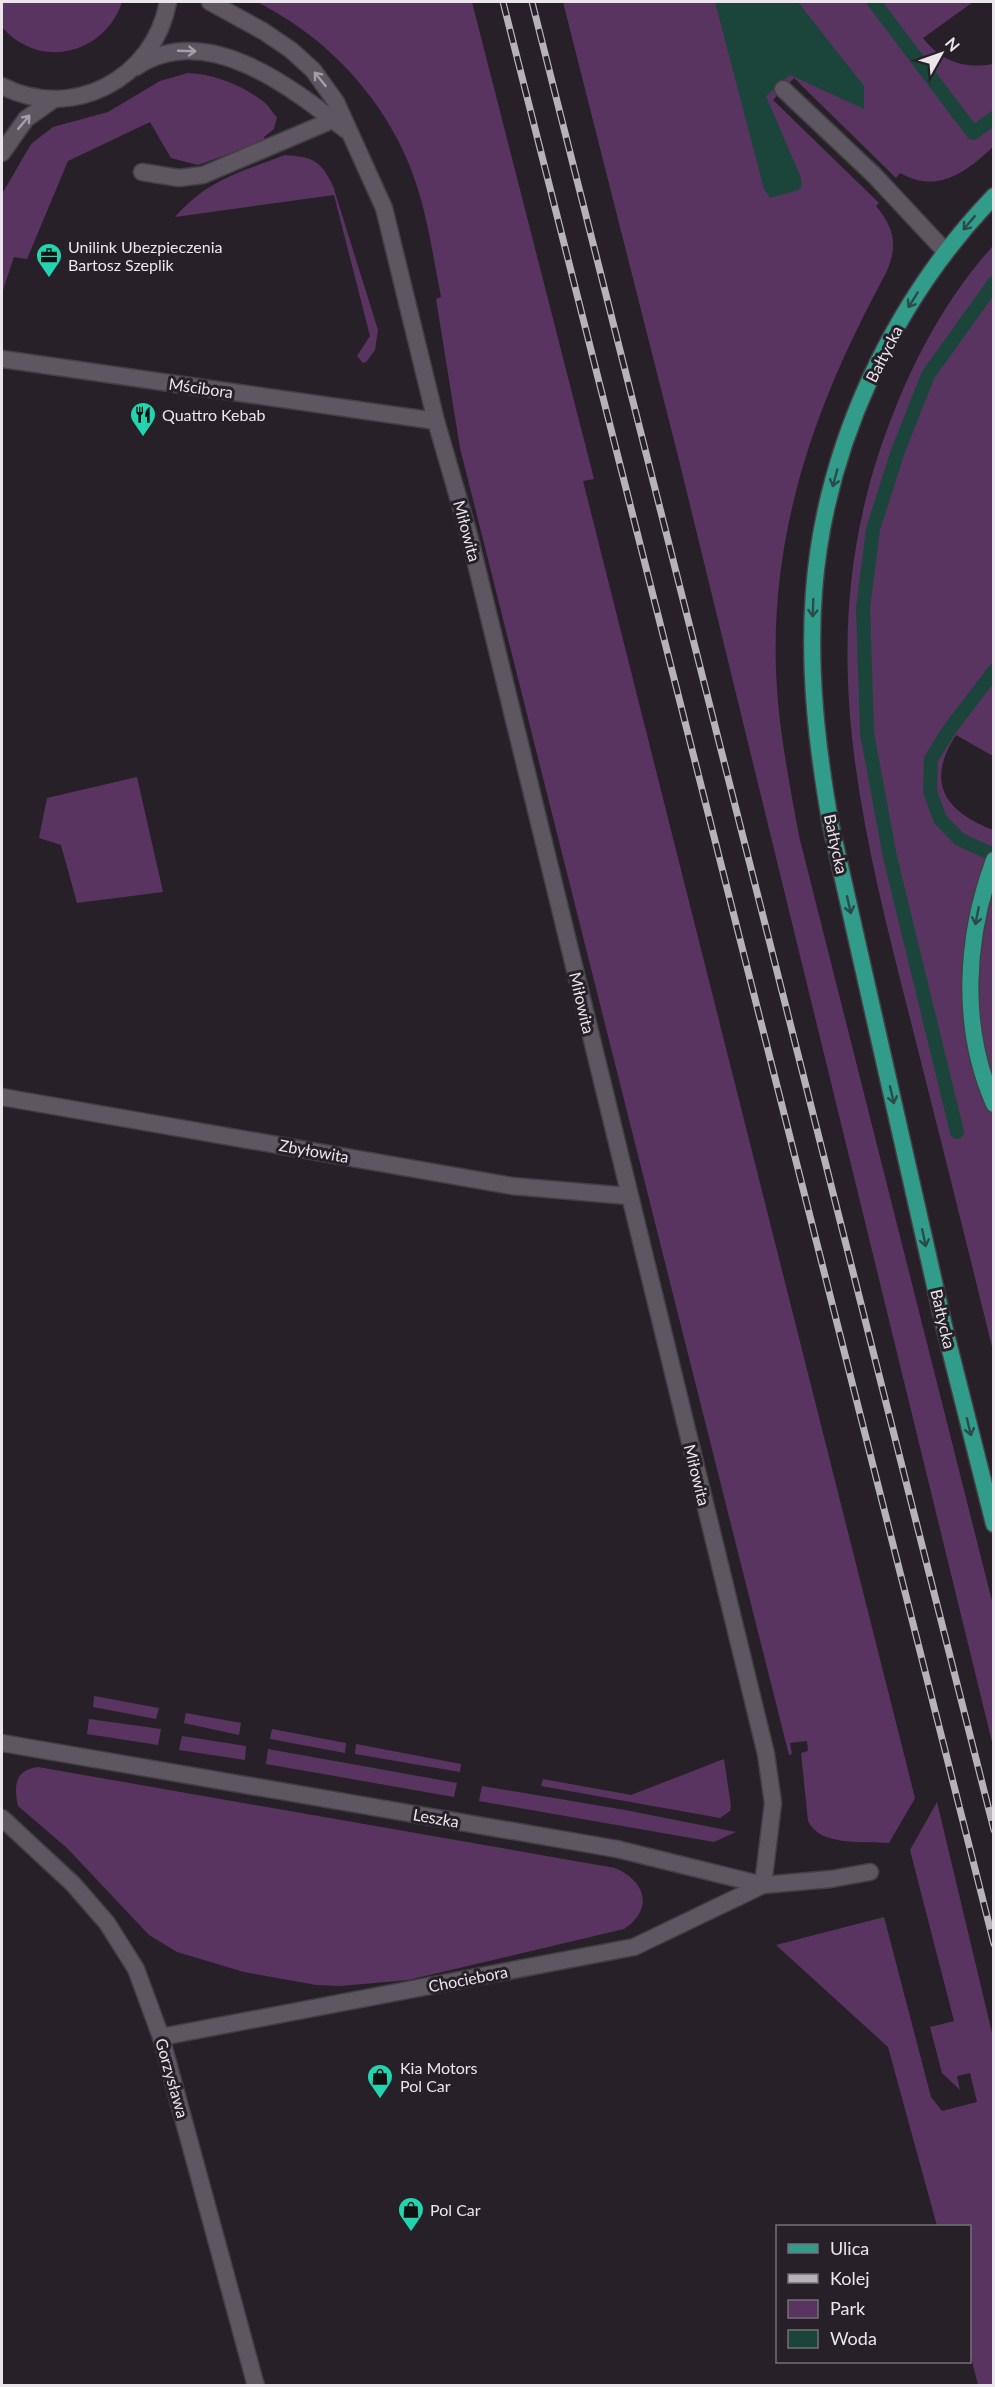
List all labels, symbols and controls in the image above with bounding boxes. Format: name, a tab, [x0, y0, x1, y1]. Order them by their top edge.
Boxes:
north arrow	[911, 24, 971, 84]
text: N	[942, 33, 964, 55]
one-way arrow	[176, 45, 196, 57]
one-way arrow	[314, 72, 327, 88]
one-way arrow	[17, 115, 31, 130]
one-way arrow	[962, 215, 976, 230]
place label: Unilink Ubezpieczenia Bartosz Szeplik	[68, 237, 222, 274]
office icon: Unilink Ubezpieczenia Bartosz Szeplik	[34, 241, 64, 279]
one-way arrow	[907, 291, 919, 308]
street label: Bałtycka	[861, 322, 906, 385]
street label: Mścibora	[168, 374, 234, 401]
restaurant icon: Quattro Kebab	[128, 400, 158, 438]
place label: Quattro Kebab	[162, 405, 265, 424]
one-way arrow	[828, 468, 840, 487]
street label: Miłowita	[450, 498, 485, 564]
one-way arrow	[808, 598, 819, 618]
street label: Bałtycka	[821, 812, 852, 876]
one-way arrow	[844, 895, 856, 914]
one-way arrow	[971, 906, 982, 925]
street label: Miłowita	[566, 970, 599, 1036]
one-way arrow	[887, 1085, 899, 1104]
street label: Zbyłowita	[278, 1135, 350, 1166]
one-way arrow	[919, 1228, 931, 1247]
street label: Bałtycka	[927, 1287, 960, 1351]
one-way arrow	[964, 1418, 976, 1437]
street label: Miłowita	[681, 1442, 714, 1508]
street label: Leszka	[412, 1804, 461, 1831]
street label: Chociebora	[427, 1962, 509, 1995]
street label: Gorzysława	[152, 2036, 193, 2120]
place label: Kia Motors Pol Car	[400, 2058, 478, 2095]
shop icon: Kia Motors Pol Car	[365, 2062, 395, 2100]
shop icon: Pol Car	[396, 2195, 426, 2233]
place label: Pol Car	[430, 2200, 481, 2219]
legend	[776, 2225, 971, 2363]
text: Ulica	[830, 2237, 869, 2259]
text: Kolej	[830, 2267, 870, 2289]
text: Park	[830, 2297, 866, 2319]
text: Woda	[830, 2327, 877, 2349]

